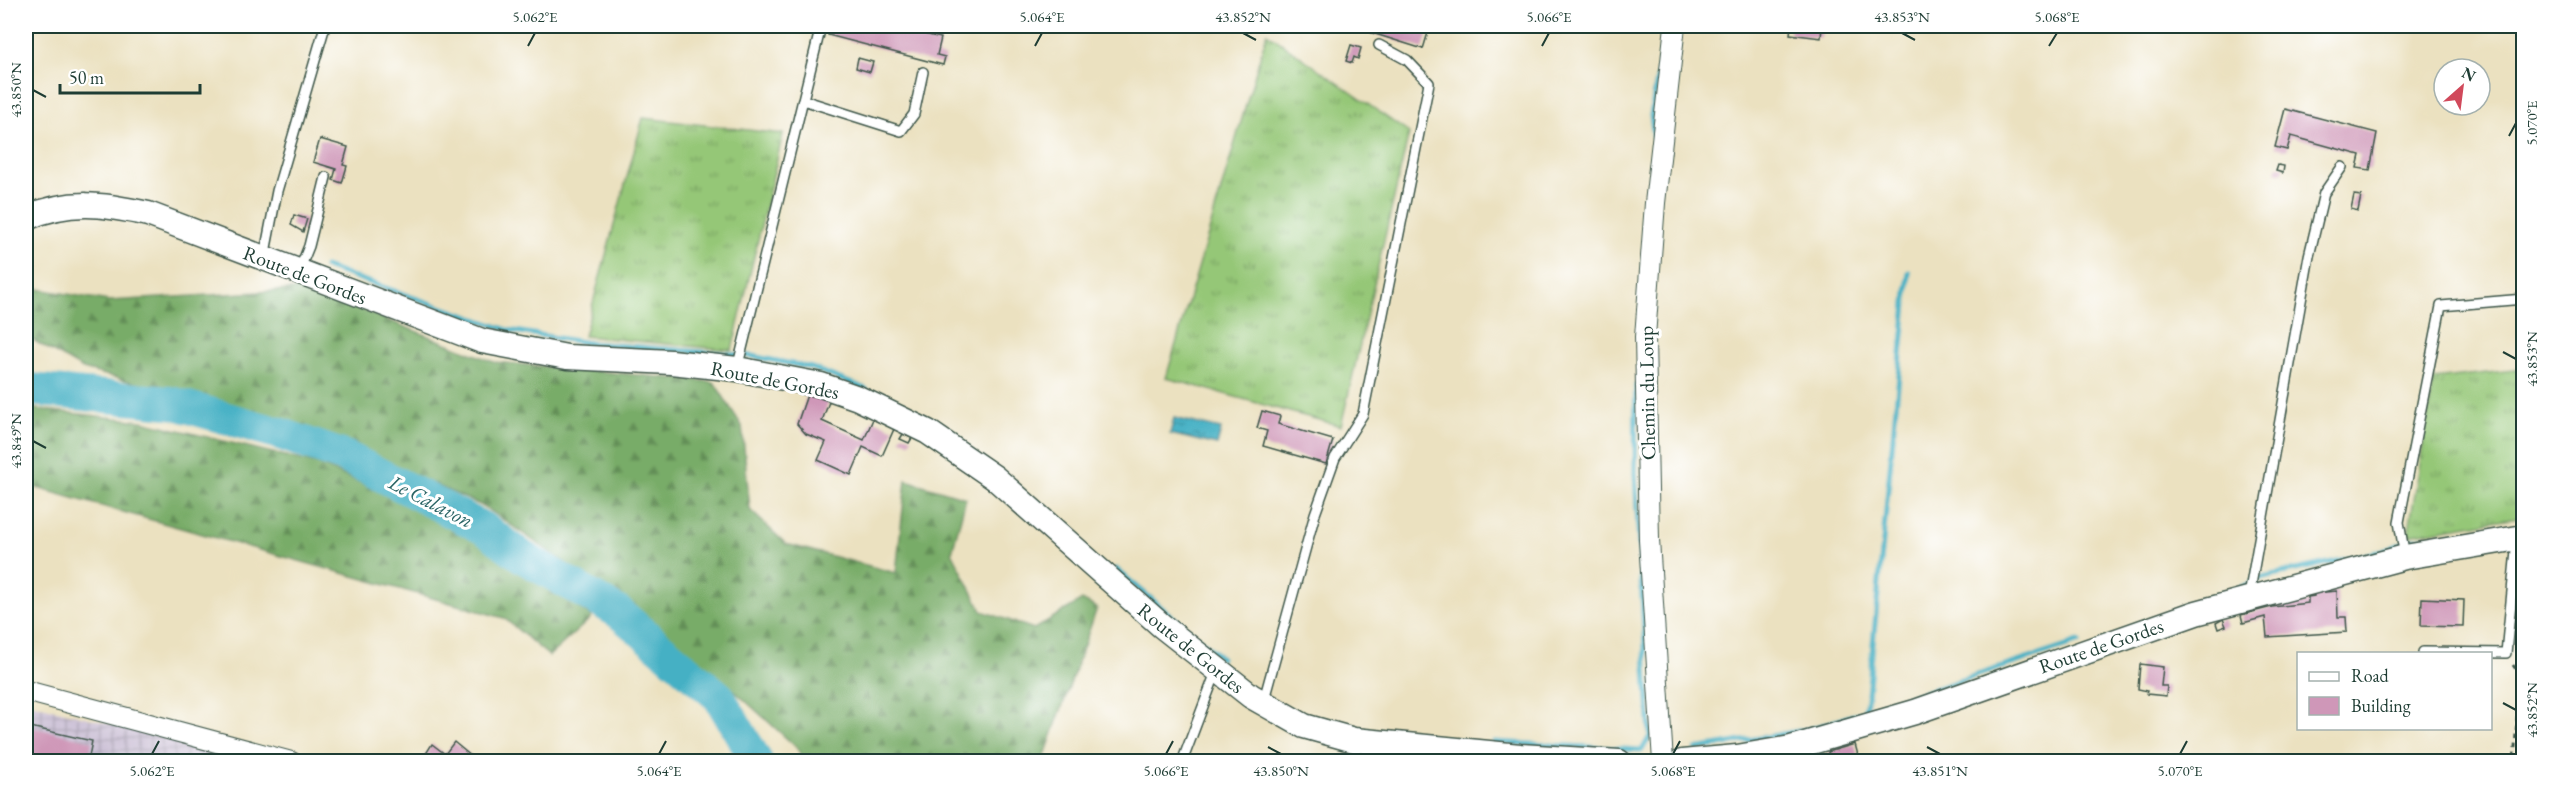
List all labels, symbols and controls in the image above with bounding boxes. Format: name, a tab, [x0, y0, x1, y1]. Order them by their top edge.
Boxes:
text: 5.062°E	[512, 7, 558, 26]
text: 5.064°E	[1019, 7, 1065, 26]
text: 43.852°N	[1215, 7, 1271, 26]
text: 5.066°E	[1526, 7, 1572, 26]
text: 43.853°N	[1874, 7, 1930, 26]
text: 5.068°E	[2034, 7, 2080, 26]
scale bar	[60, 57, 200, 95]
north arrow	[2432, 57, 2492, 117]
text: 43.850°N	[6, 62, 25, 118]
text: N	[2458, 62, 2479, 87]
text: 50 m	[69, 66, 104, 89]
text: 5.070°E	[2522, 100, 2541, 146]
street label: Route de Gordes	[240, 240, 370, 310]
street label: Chemin du Loup	[1633, 326, 1661, 460]
text: 43.853°N	[2522, 331, 2541, 387]
street label: Route de Gordes	[709, 355, 841, 405]
text: 43.849°N	[6, 413, 25, 469]
water label: Le Calavon	[384, 468, 478, 534]
street label: Route de Gordes	[1132, 597, 1250, 699]
street label: Route de Gordes	[2035, 613, 2167, 679]
legend	[2297, 652, 2492, 730]
text: Road	[2351, 664, 2390, 687]
text: 43.852°N	[2522, 682, 2541, 738]
text: Building	[2351, 694, 2411, 717]
text: 5.062°E	[129, 761, 175, 780]
text: 5.064°E	[636, 761, 682, 780]
text: 5.066°E	[1143, 761, 1189, 780]
text: 43.850°N	[1253, 761, 1309, 780]
text: 5.068°E	[1650, 761, 1696, 780]
text: 43.851°N	[1912, 761, 1968, 780]
text: 5.070°E	[2157, 761, 2203, 780]

